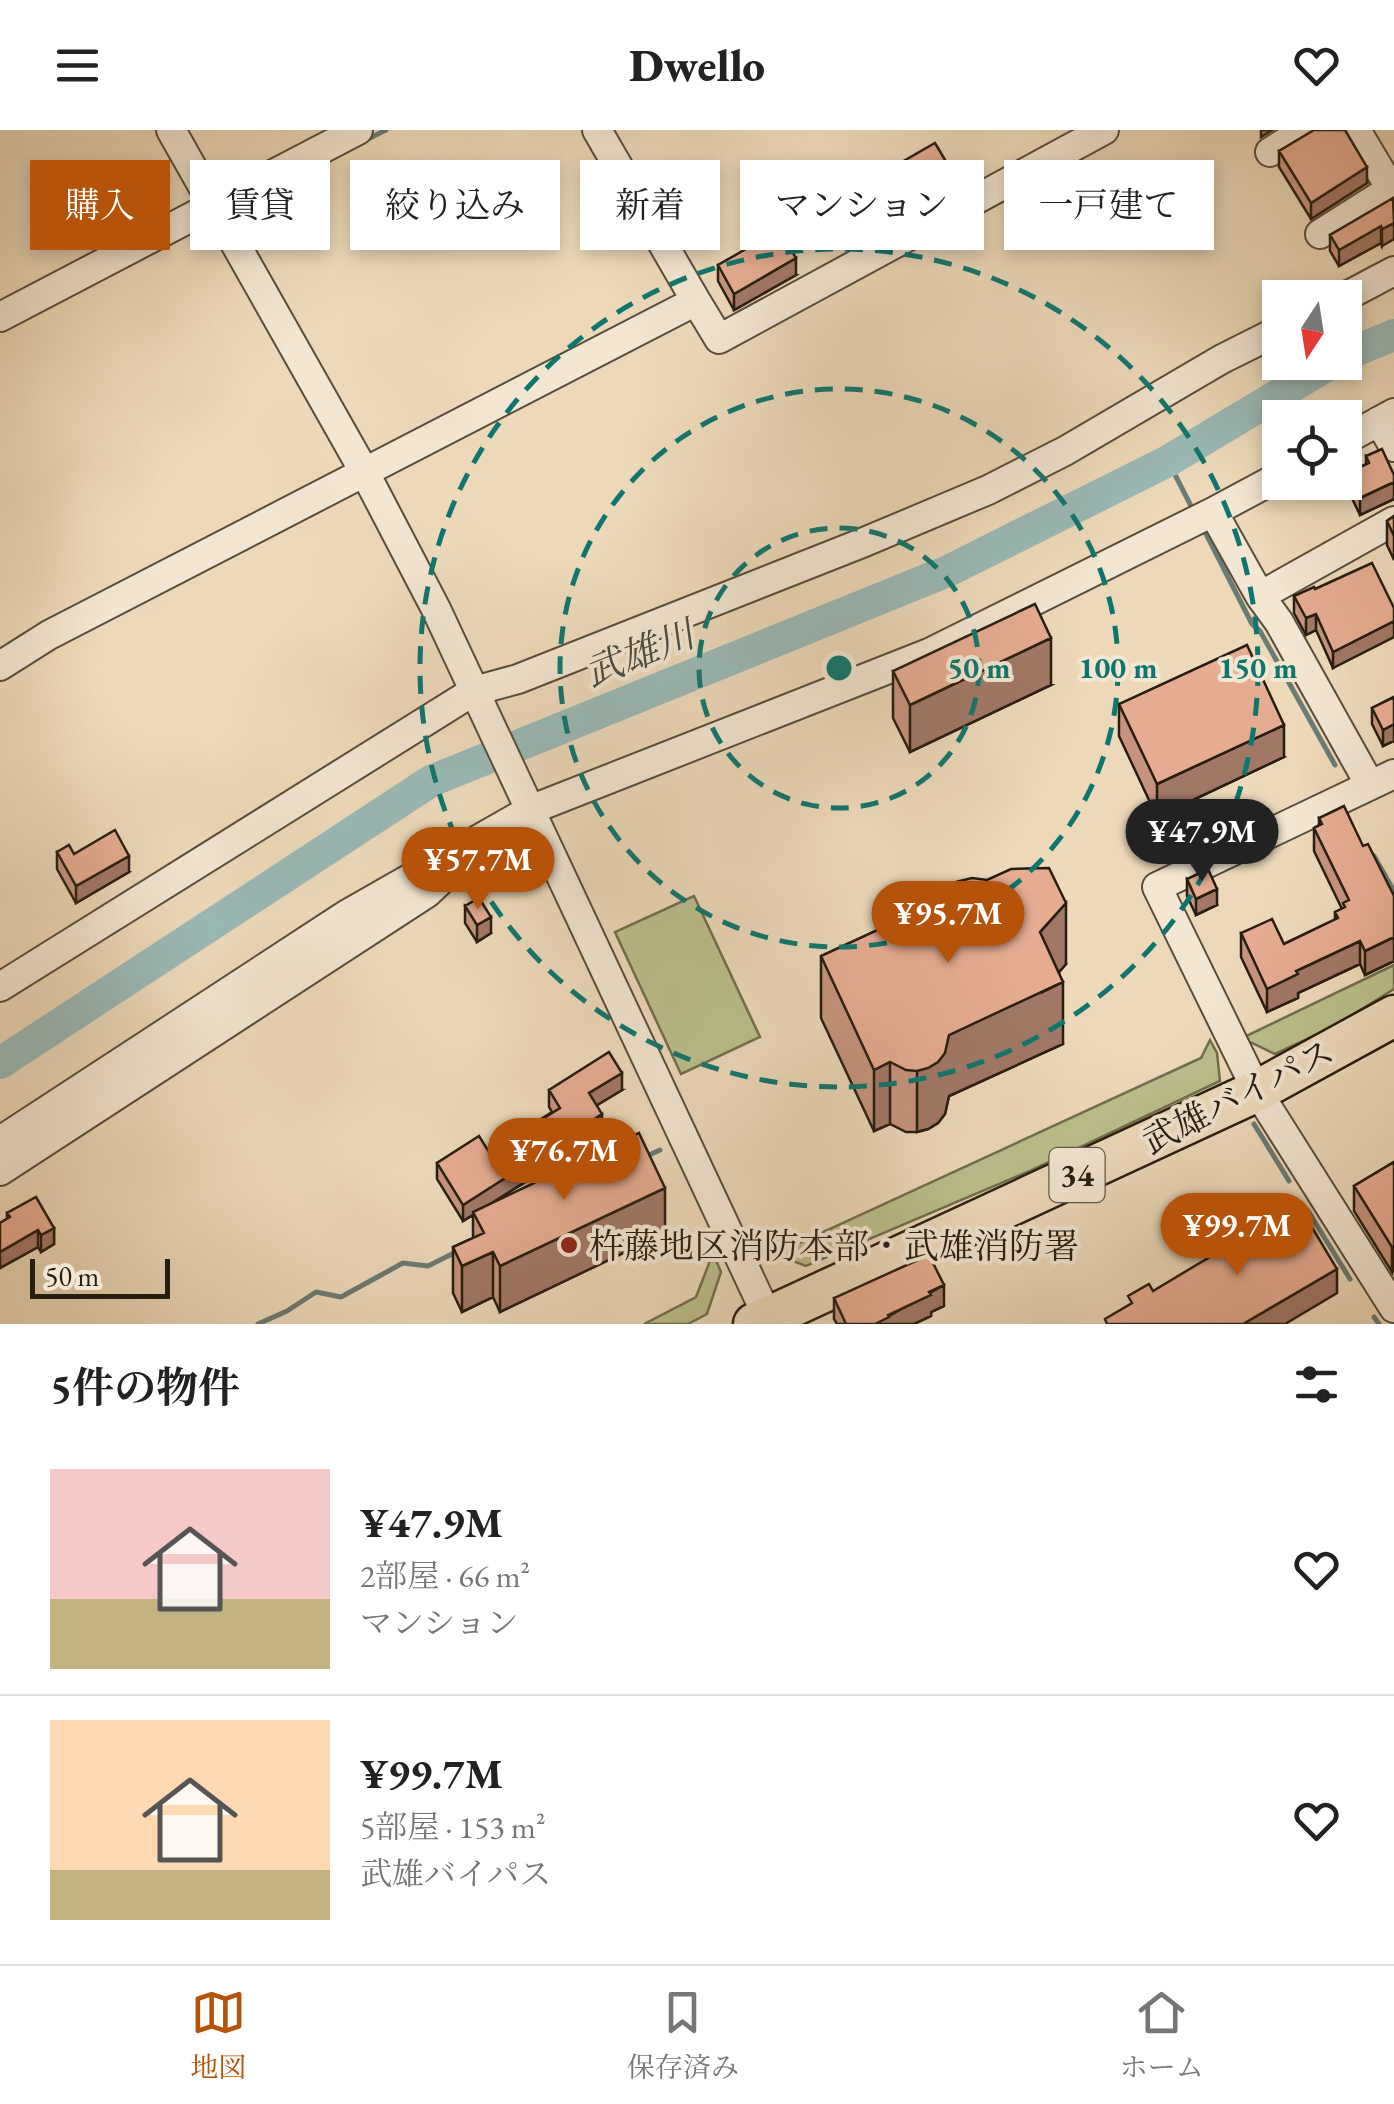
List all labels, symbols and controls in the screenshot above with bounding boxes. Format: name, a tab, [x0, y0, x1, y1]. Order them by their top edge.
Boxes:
text: Dwello	[629, 36, 765, 94]
icon: menu	[50, 38, 105, 93]
icon: heart	[1289, 38, 1344, 93]
chip: 購入	[30, 160, 170, 250]
chip: 賃貸	[190, 160, 330, 250]
chip: 絞り込み	[350, 160, 560, 250]
chip: 新着	[580, 160, 720, 250]
chip: マンション	[740, 160, 984, 250]
chip: 一戸建て	[1004, 160, 1214, 250]
north arrow	[1262, 280, 1362, 380]
map controls	[1262, 280, 1362, 500]
button: locate	[1262, 400, 1362, 500]
water label: 武雄川	[577, 607, 705, 697]
text: 50 m	[947, 648, 1011, 687]
text: 100 m	[1079, 648, 1157, 687]
text: 150 m	[1219, 648, 1297, 687]
centre of rings	[821, 650, 857, 686]
pin: ¥47.9M	[1121, 799, 1283, 884]
text: ¥47.9M	[1148, 810, 1256, 852]
pin: ¥57.7M	[397, 827, 559, 912]
text: ¥57.7M	[424, 838, 532, 880]
pin: ¥95.7M	[867, 881, 1029, 966]
text: ¥95.7M	[894, 892, 1002, 934]
street label: 武雄バイパス	[1135, 1028, 1341, 1164]
pin: ¥76.7M	[483, 1118, 645, 1203]
text: ¥76.7M	[510, 1129, 618, 1171]
road number: 34	[1050, 1148, 1104, 1202]
pin: ¥99.7M	[1156, 1193, 1318, 1278]
text: ¥99.7M	[1183, 1204, 1291, 1246]
place label: 杵藤地区消防本部・武雄消防署	[589, 1223, 1079, 1268]
marker: 杵藤地区消防本部・武雄消防署	[558, 1234, 580, 1256]
scale bar	[30, 1254, 170, 1298]
text: 50 m	[45, 1258, 99, 1294]
icon: filters	[1289, 1357, 1344, 1412]
text: 5件の物件	[50, 1360, 240, 1415]
text: ¥47.9M	[360, 1495, 503, 1550]
icon: home	[130, 1509, 250, 1629]
icon: heart	[1289, 1542, 1344, 1597]
text: 2部屋 · 66 m²	[360, 1555, 530, 1597]
text: マンション	[360, 1602, 519, 1644]
text: ¥99.7M	[360, 1746, 503, 1801]
icon: home	[130, 1760, 250, 1880]
icon: heart	[1289, 1793, 1344, 1848]
text: 5部屋 · 153 m²	[360, 1806, 546, 1848]
text: 武雄バイパス	[360, 1853, 551, 1895]
tab: 地図	[190, 1985, 246, 2085]
tab: 保存済み	[627, 1985, 739, 2085]
tab: ホーム	[1120, 1985, 1204, 2085]

